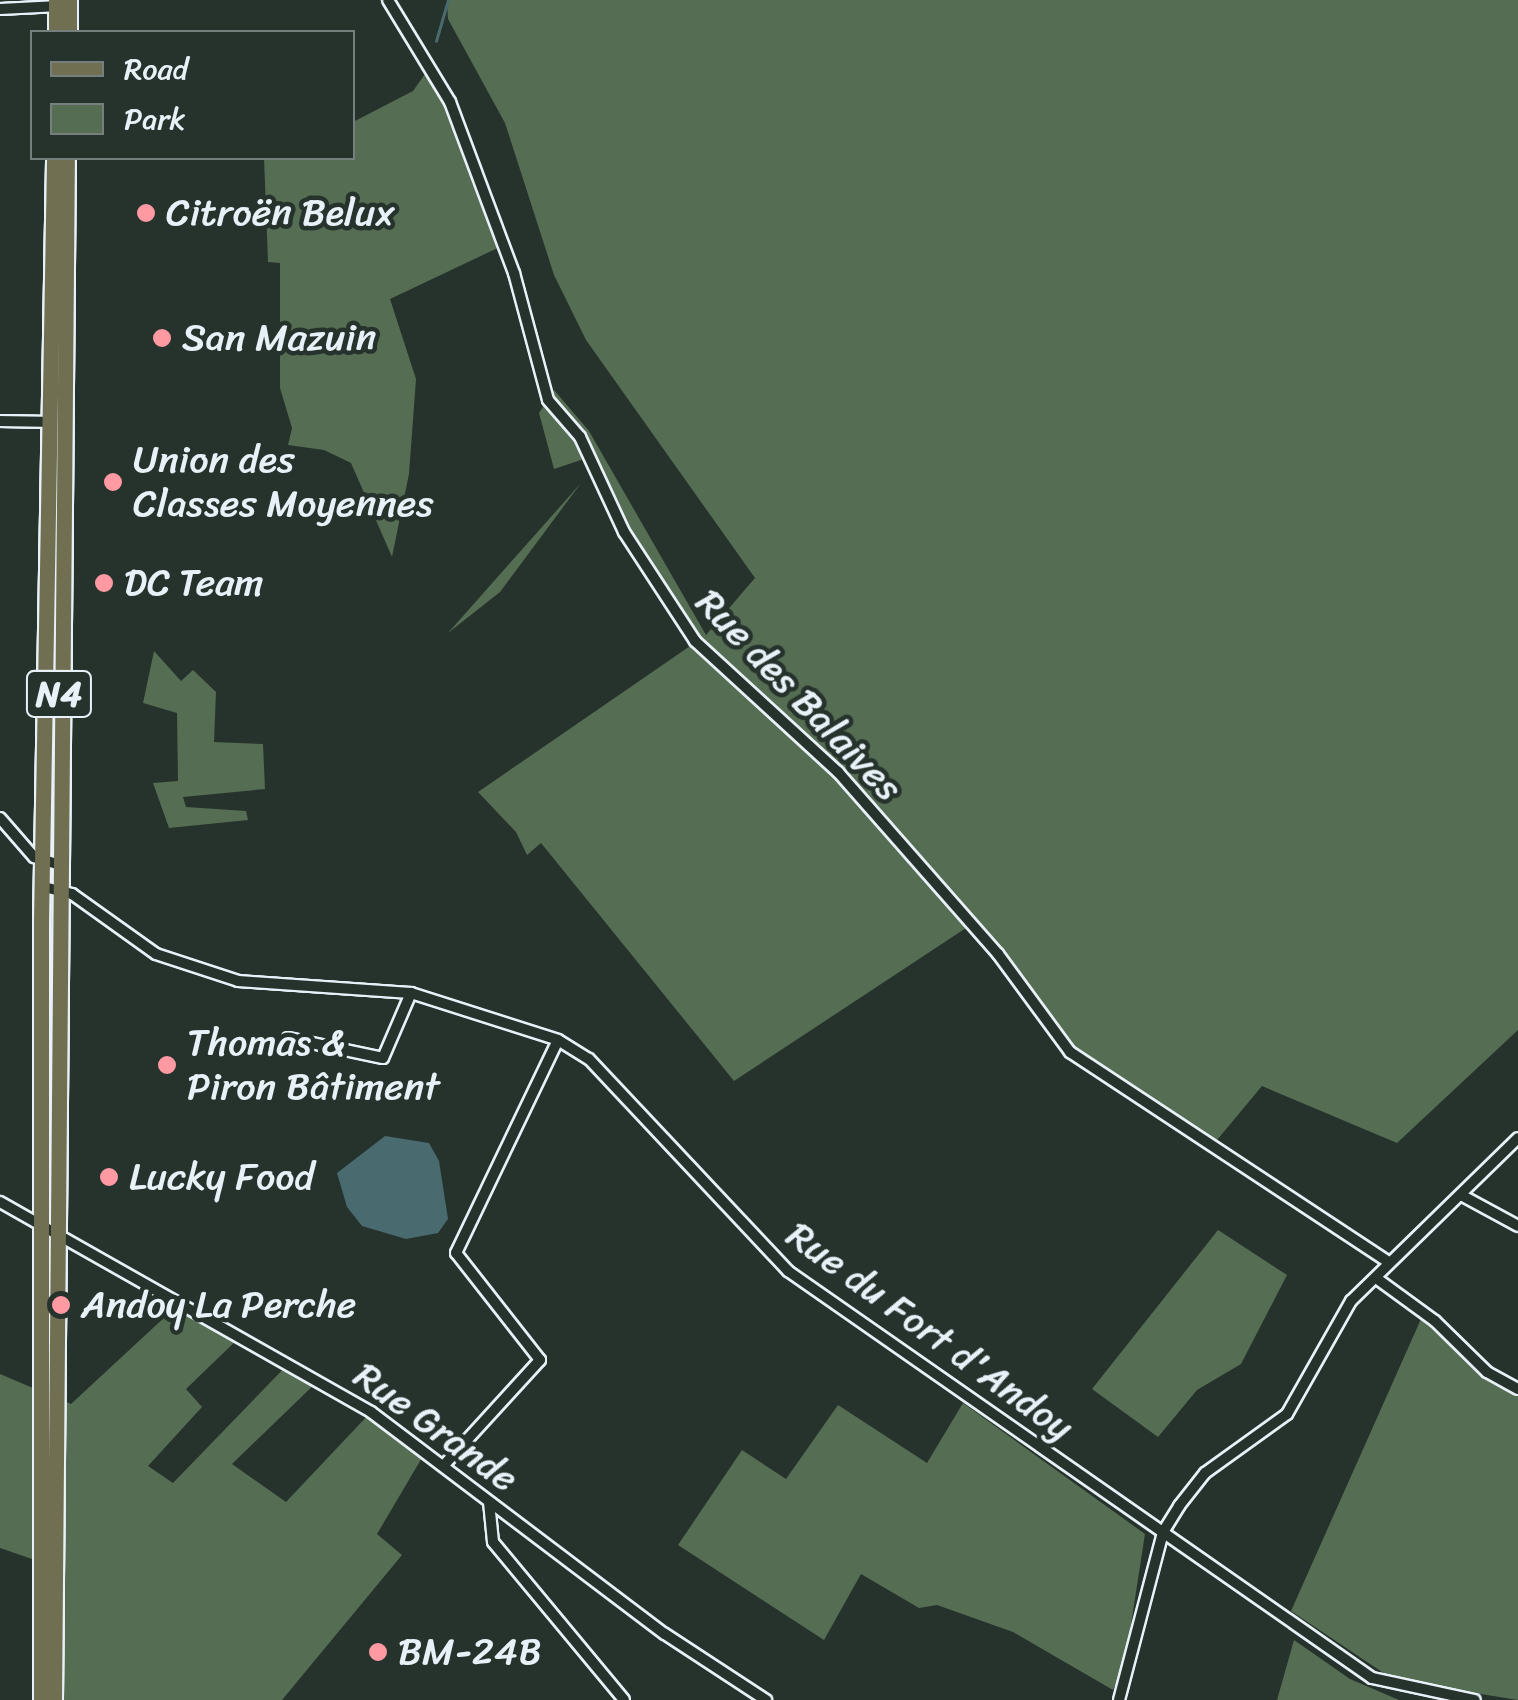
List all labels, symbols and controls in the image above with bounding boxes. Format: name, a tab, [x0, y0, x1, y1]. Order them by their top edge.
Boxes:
legend	[30, 30, 355, 160]
text: Road	[124, 42, 188, 96]
text: Park	[124, 92, 186, 146]
place label: Citroën Belux	[166, 190, 396, 236]
marker: Citroën Belux	[135, 202, 157, 224]
place label: San Mazuin	[182, 315, 375, 361]
marker: San Mazuin	[151, 327, 173, 349]
place label: Union des Classes Moyennes	[133, 437, 433, 526]
marker: Union des Classes Moyennes	[102, 471, 124, 493]
place label: DC Team	[124, 560, 266, 606]
marker: DC Team	[93, 572, 115, 594]
street label: Rue des Balaives	[687, 580, 911, 810]
road number: N4	[24, 664, 94, 724]
place label: Thomas & Piron Bâtiment	[187, 1020, 442, 1110]
marker: Thomas & Piron Bâtiment	[156, 1054, 178, 1076]
place label: Lucky Food	[129, 1154, 315, 1200]
marker: Lucky Food	[98, 1166, 120, 1188]
street label: Rue du Fort d'Andoy	[777, 1211, 1083, 1451]
place label: Andoy La Perche	[81, 1282, 358, 1328]
marker: Andoy La Perche	[50, 1294, 72, 1316]
street label: Rue Grande	[345, 1352, 527, 1502]
place label: BM-24B	[398, 1629, 542, 1675]
marker: BM-24B	[367, 1641, 389, 1663]

